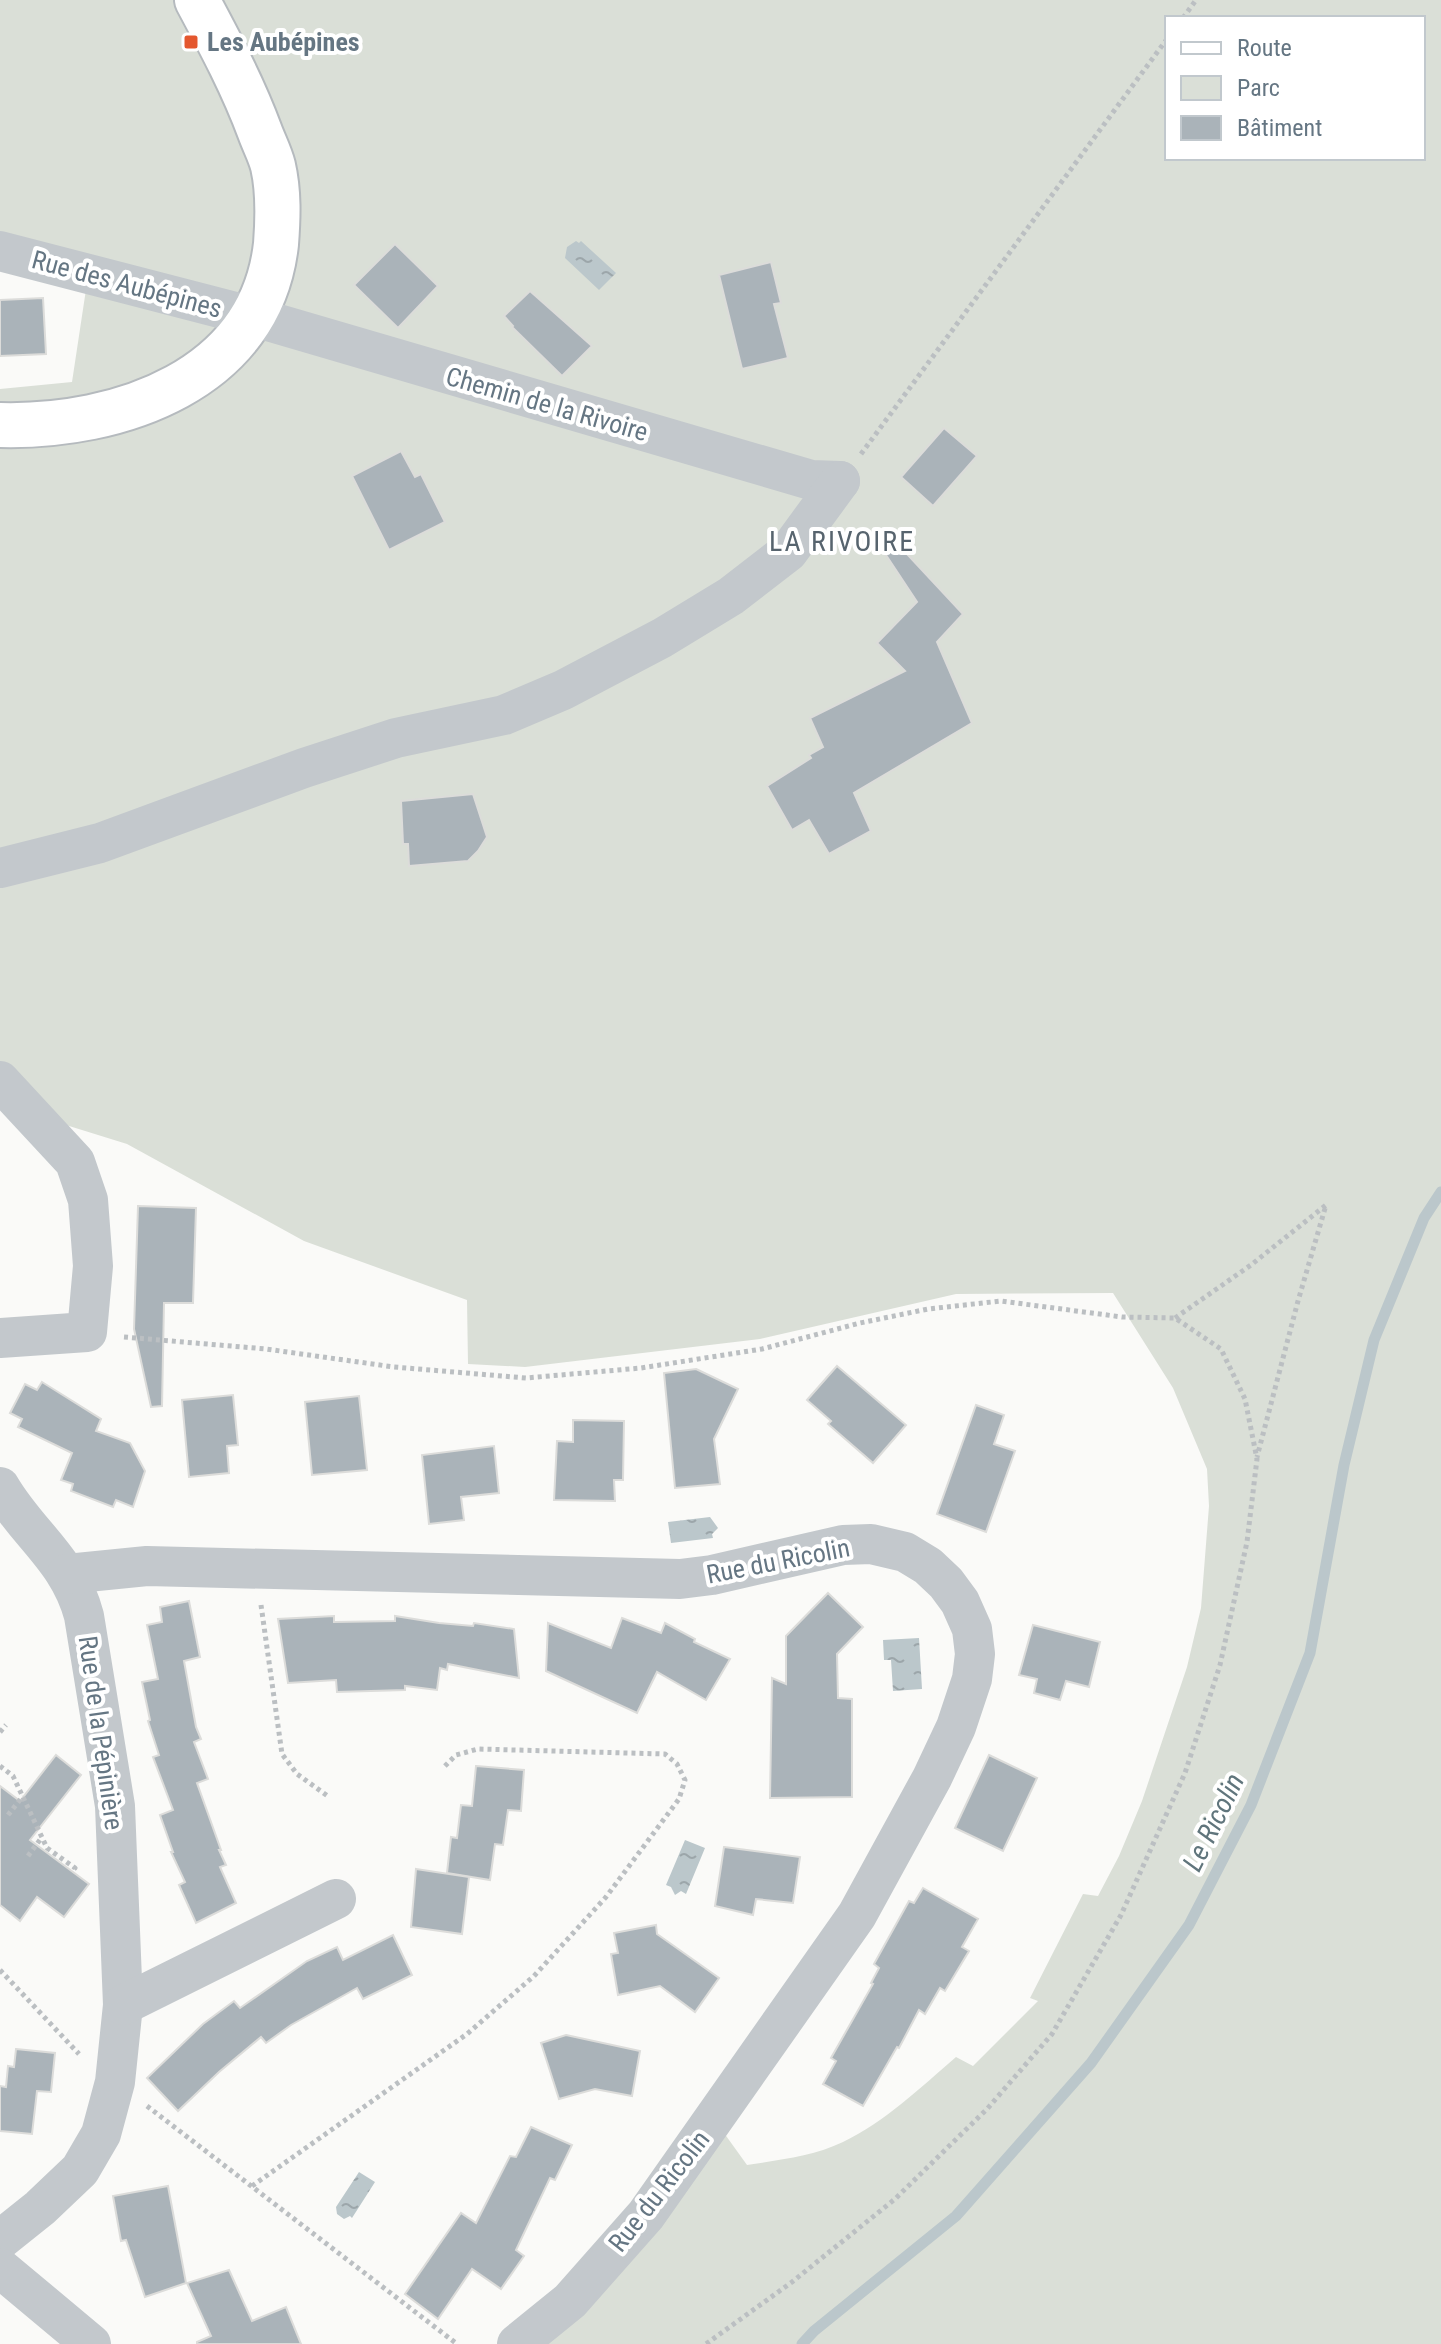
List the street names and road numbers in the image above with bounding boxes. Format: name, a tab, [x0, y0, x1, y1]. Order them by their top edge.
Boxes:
street label: Rue des Aubépines	[29, 244, 225, 324]
street label: Chemin de la Rivoire	[443, 361, 651, 447]
street label: Rue du Ricolin	[704, 1532, 852, 1590]
street label: Rue de la Pépinière	[73, 1634, 129, 1832]
street label: Rue du Ricolin	[602, 2125, 716, 2257]

